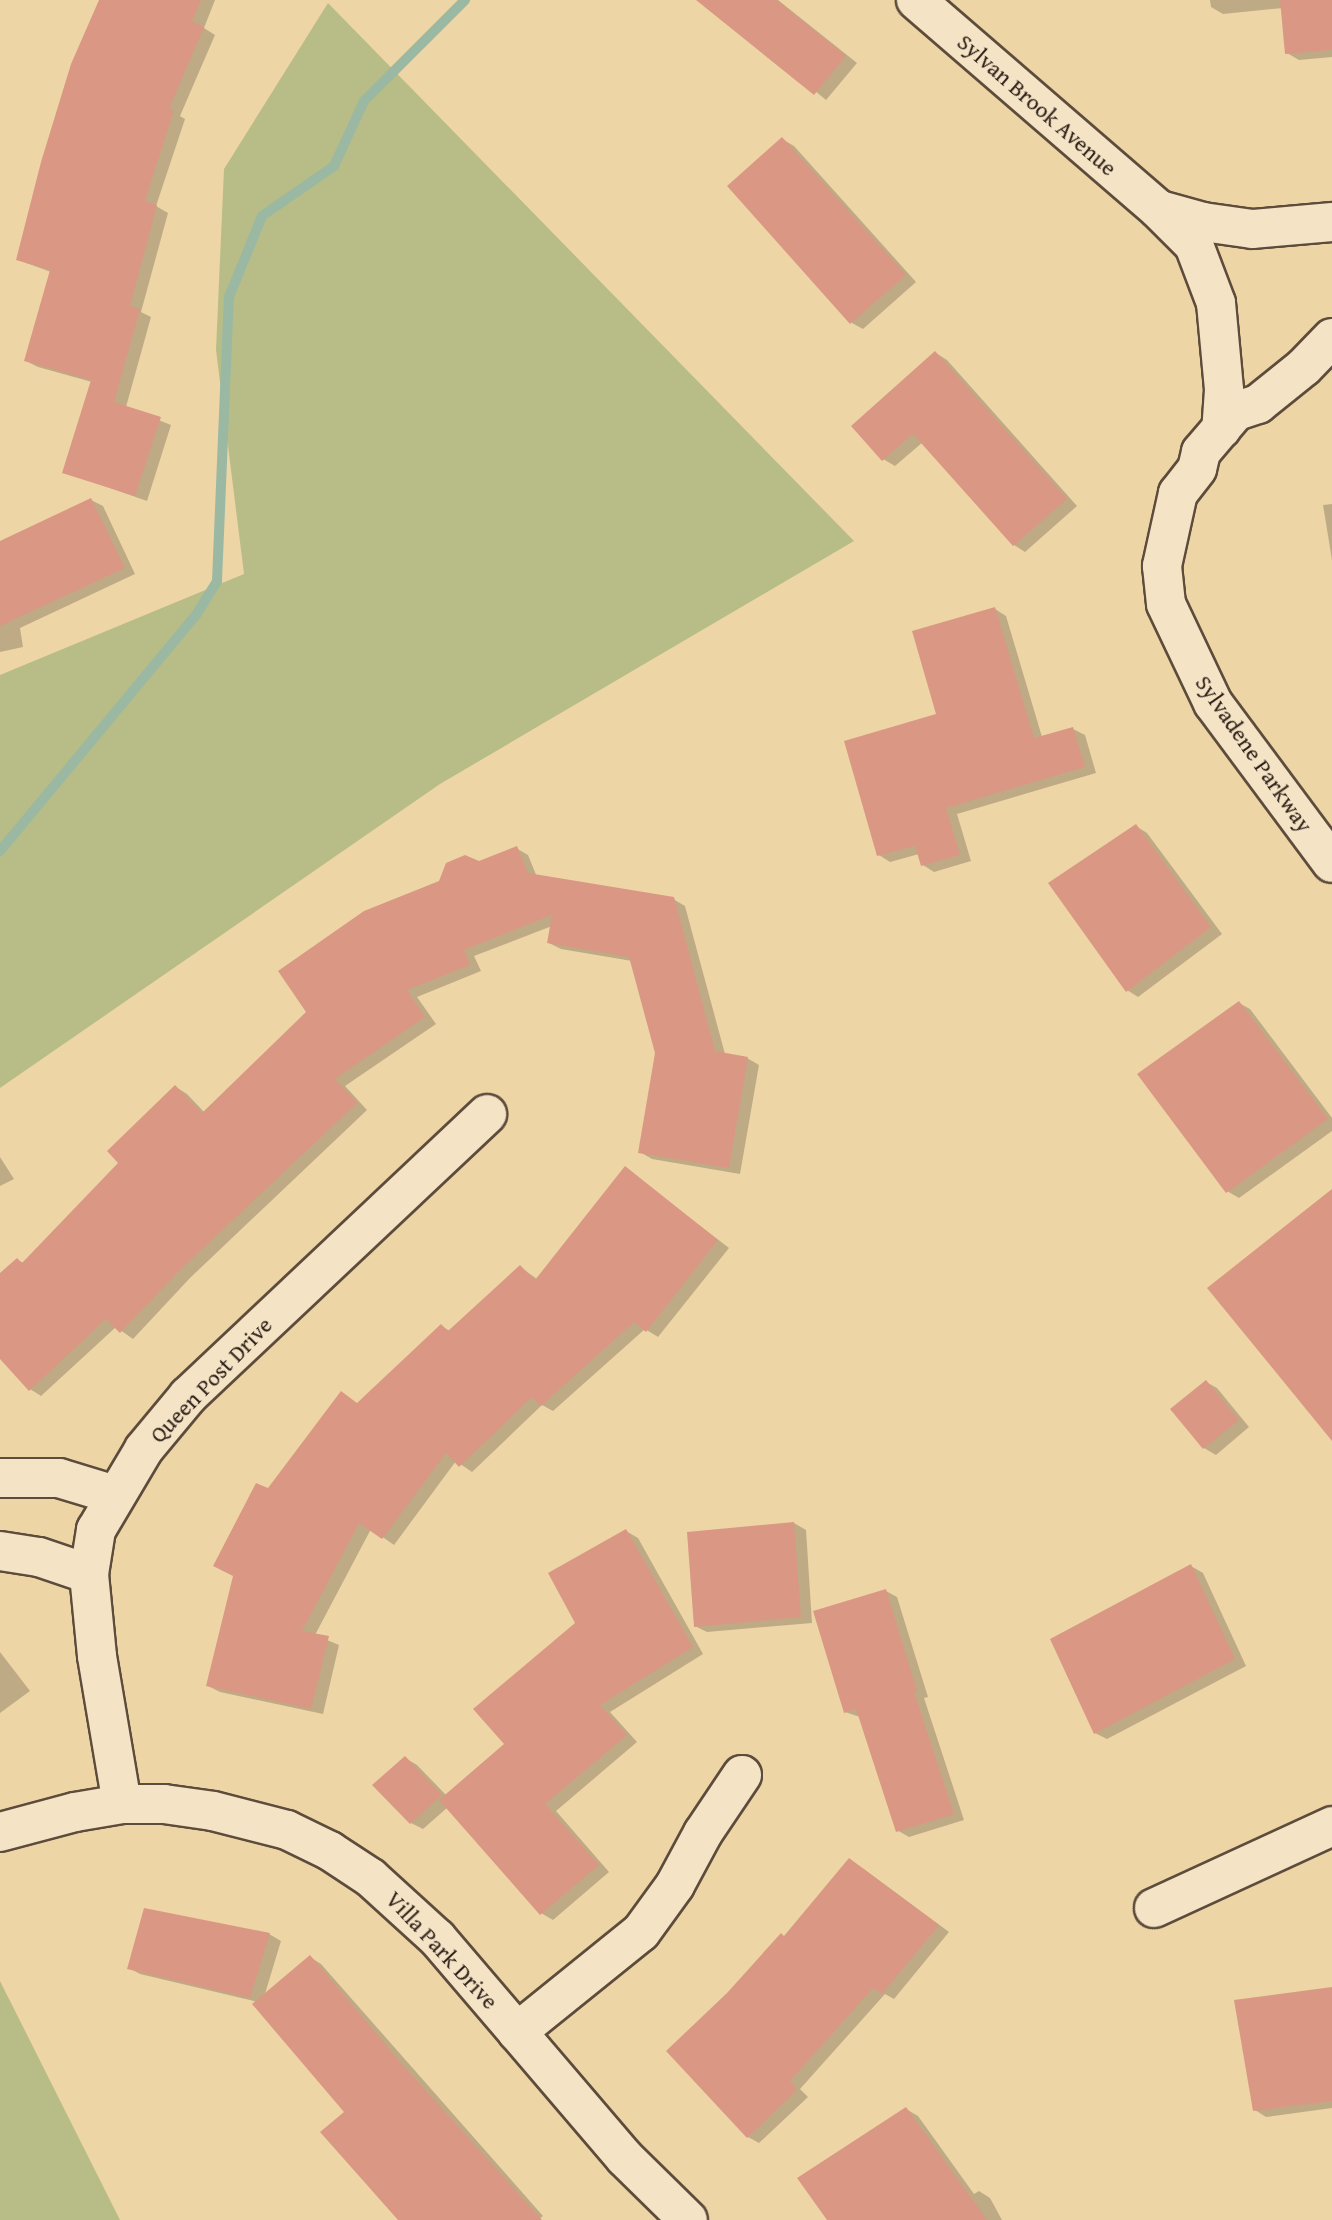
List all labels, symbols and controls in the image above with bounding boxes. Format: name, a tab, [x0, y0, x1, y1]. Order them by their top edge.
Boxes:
street label: Sylvan Brook Avenue	[952, 28, 1122, 182]
street label: Sylvadene Parkway	[1189, 670, 1319, 838]
street label: Queen Post Drive	[144, 1311, 278, 1449]
street label: Villa Park Drive	[380, 1885, 504, 2015]

